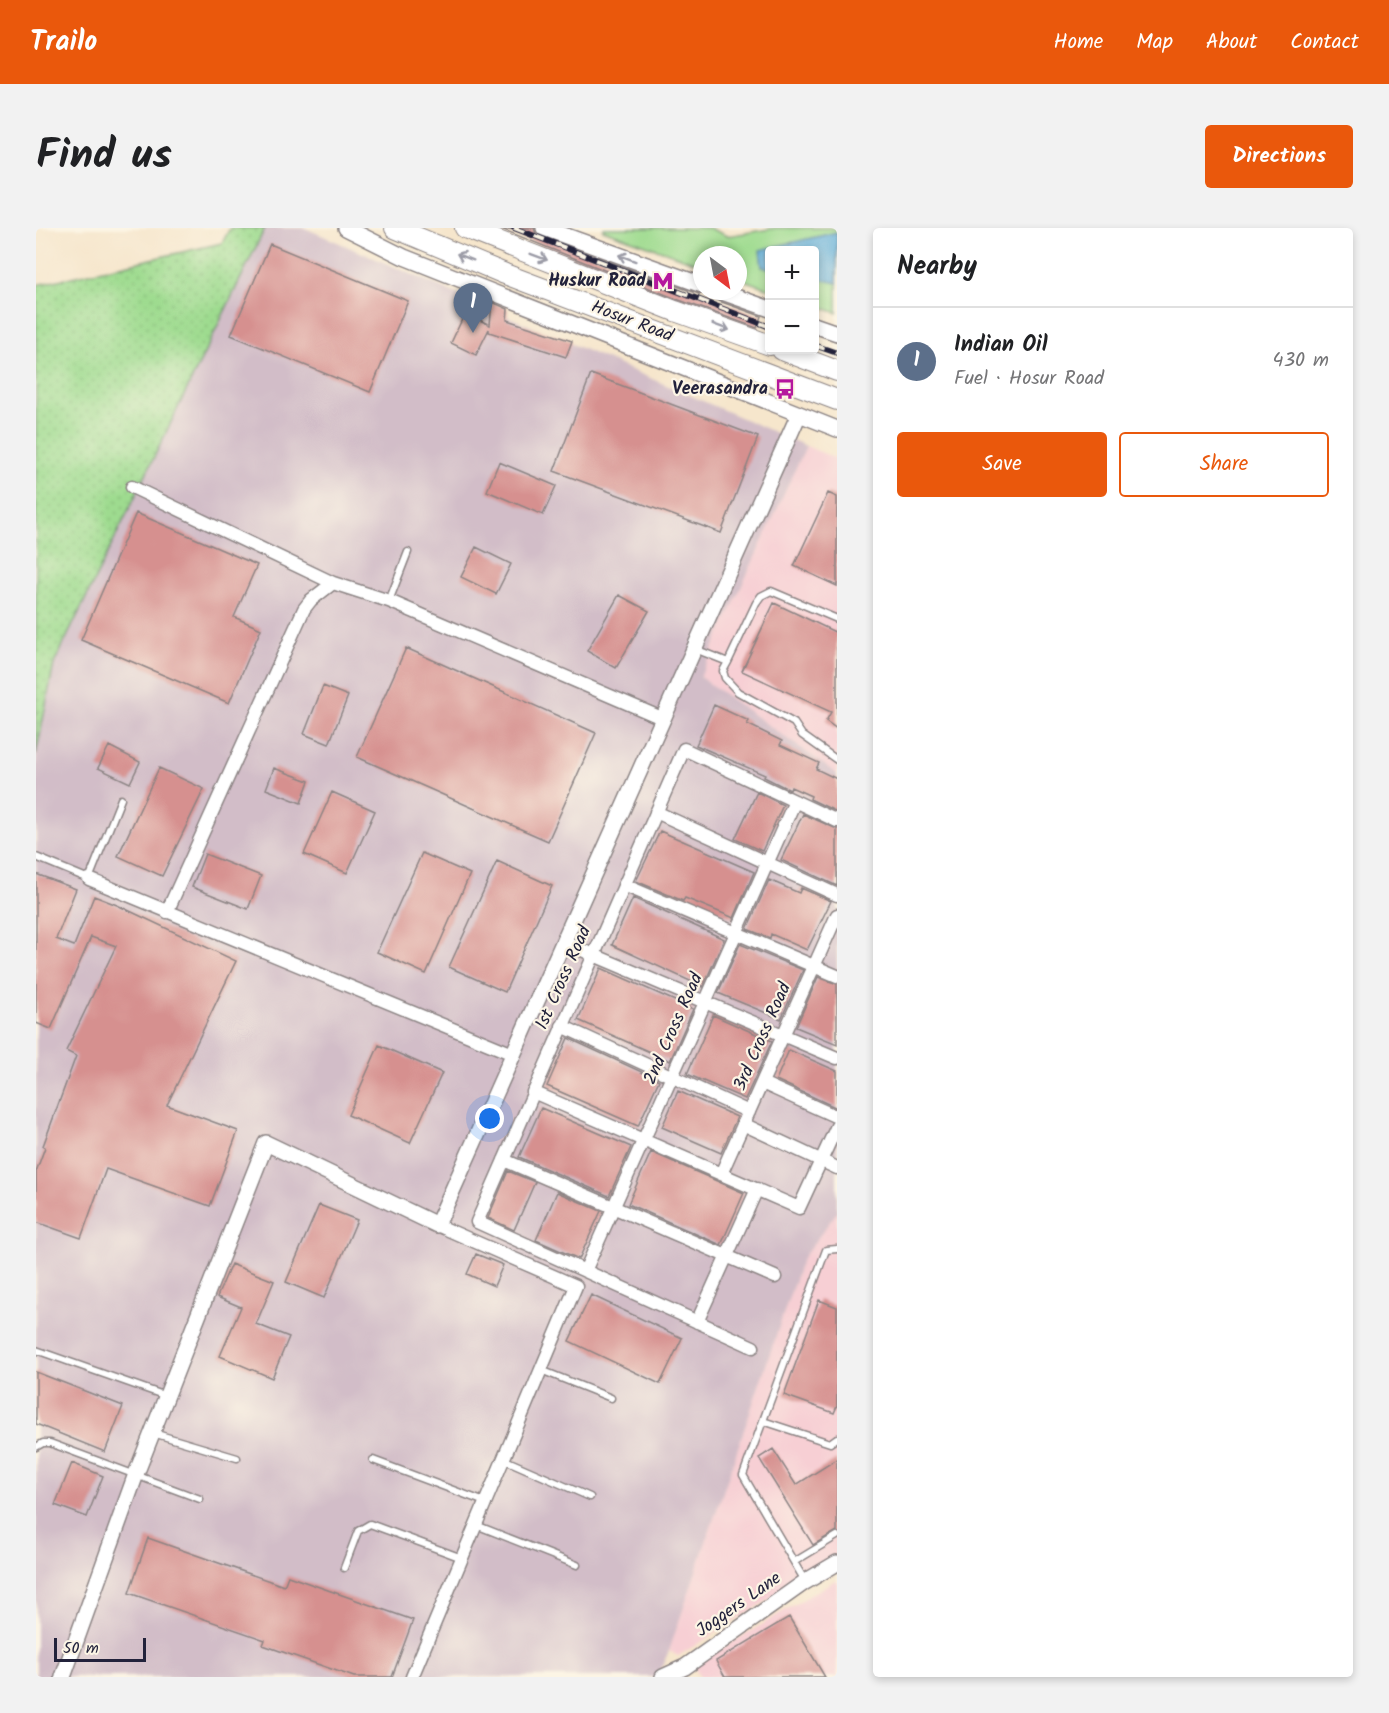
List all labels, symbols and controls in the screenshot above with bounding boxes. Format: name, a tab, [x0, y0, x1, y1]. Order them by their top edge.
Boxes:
text: Trailo	[30, 20, 97, 65]
text: Home	[1054, 26, 1103, 59]
text: Map	[1136, 26, 1173, 59]
text: About	[1206, 26, 1257, 59]
text: Contact	[1290, 26, 1359, 59]
text: Find us	[36, 123, 172, 190]
button: Directions	[1205, 125, 1353, 188]
north arrow	[693, 246, 747, 300]
map controls	[765, 246, 819, 354]
button: +	[765, 246, 819, 300]
text: Nearby	[897, 246, 977, 288]
one-way arrow	[456, 251, 475, 262]
one-way arrow	[530, 252, 548, 263]
one-way arrow	[618, 252, 637, 263]
place label: Huskur Road	[548, 267, 646, 296]
metro station icon: Huskur Road	[651, 269, 675, 293]
pin: 1	[454, 284, 492, 333]
street label: Hosur Road	[587, 293, 678, 351]
button: −	[765, 300, 819, 354]
one-way arrow	[711, 323, 730, 334]
text: Indian Oil	[954, 328, 1048, 363]
text: 1	[913, 345, 920, 377]
text: 430 m	[1273, 345, 1329, 377]
text: Fuel · Hosur Road	[954, 363, 1104, 395]
place label: Veerasandra	[672, 375, 768, 404]
bus stop icon: Veerasandra	[773, 377, 797, 401]
button: Save	[897, 432, 1107, 497]
button: Share	[1119, 432, 1329, 497]
street label: 1st Cross Road	[528, 920, 600, 1035]
street label: 2nd Cross Road	[636, 967, 712, 1090]
street label: 3rd Cross Road	[726, 977, 800, 1096]
your location	[475, 1104, 504, 1133]
street label: Joggers Lane	[690, 1565, 788, 1645]
scale bar	[54, 1635, 146, 1662]
text: 50 m	[63, 1636, 99, 1661]

